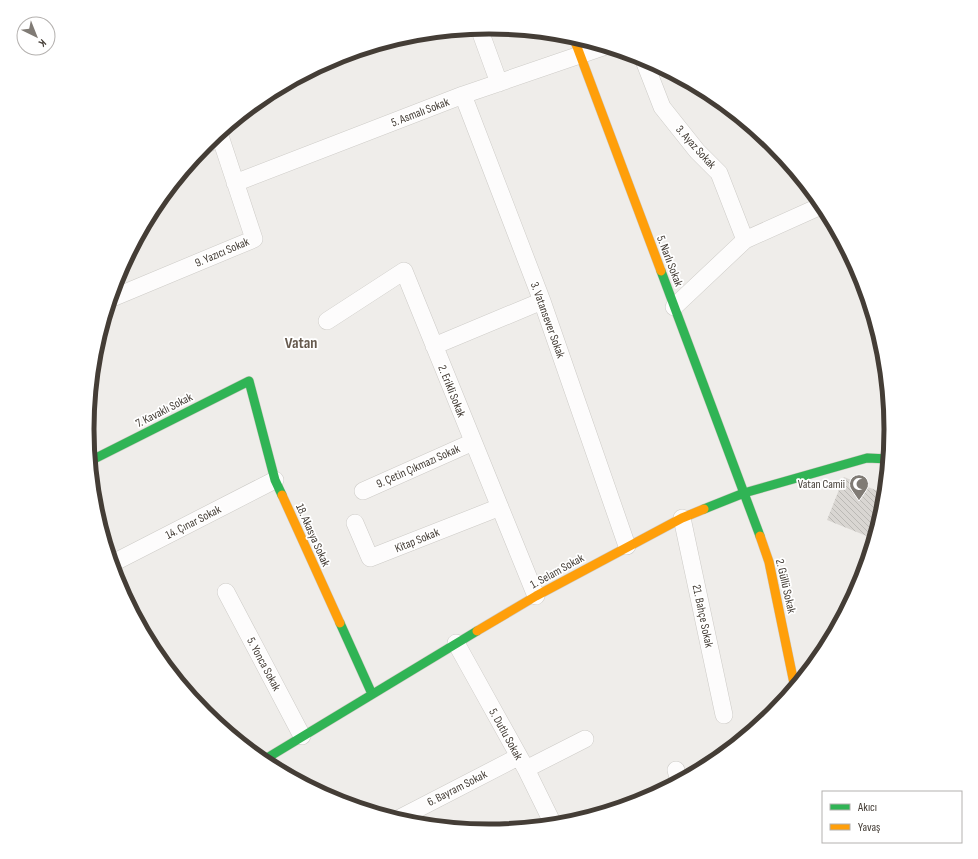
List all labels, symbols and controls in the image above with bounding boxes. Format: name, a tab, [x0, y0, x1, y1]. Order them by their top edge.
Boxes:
north arrow	[16, 16, 56, 56]
text: K	[36, 36, 49, 50]
street label: 5. Asmalı Sokak	[389, 94, 452, 130]
street label: 3. Ayaz Sokak	[672, 122, 719, 172]
street label: 9. Yazıcı Sokak	[193, 234, 252, 271]
street label: 5. Narlı Sokak	[653, 234, 686, 289]
street label: 3. Vatansever Sokak	[527, 280, 568, 361]
district label: Vatan	[285, 334, 317, 353]
street label: 2. Erikli Sokak	[434, 363, 469, 420]
street label: 7. Kavaklı Sokak	[133, 390, 196, 431]
street label: 9. Çetin Çıkmazı Sokak	[374, 441, 463, 492]
mosque icon: Vatan Camii	[848, 473, 870, 501]
place label: Vatan Camii	[798, 477, 845, 492]
street label: 18. Akasya Sokak	[292, 501, 333, 569]
street label: 14. Çınar Sokak	[163, 502, 224, 543]
street label: Kitap Sokak	[393, 525, 442, 556]
street label: 1. Selam Sokak	[528, 550, 587, 592]
street label: 2. Güllü Sokak	[772, 557, 799, 615]
street label: 21. Bahçe Sokak	[688, 583, 717, 649]
street label: 5. Yonca Sokak	[243, 635, 284, 694]
street label: 5. Dutlu Sokak	[485, 706, 526, 763]
street label: 6. Bayram Sokak	[425, 767, 490, 810]
legend	[822, 791, 962, 843]
text: Akıcı	[857, 800, 877, 815]
text: Yavaş	[858, 820, 880, 835]

